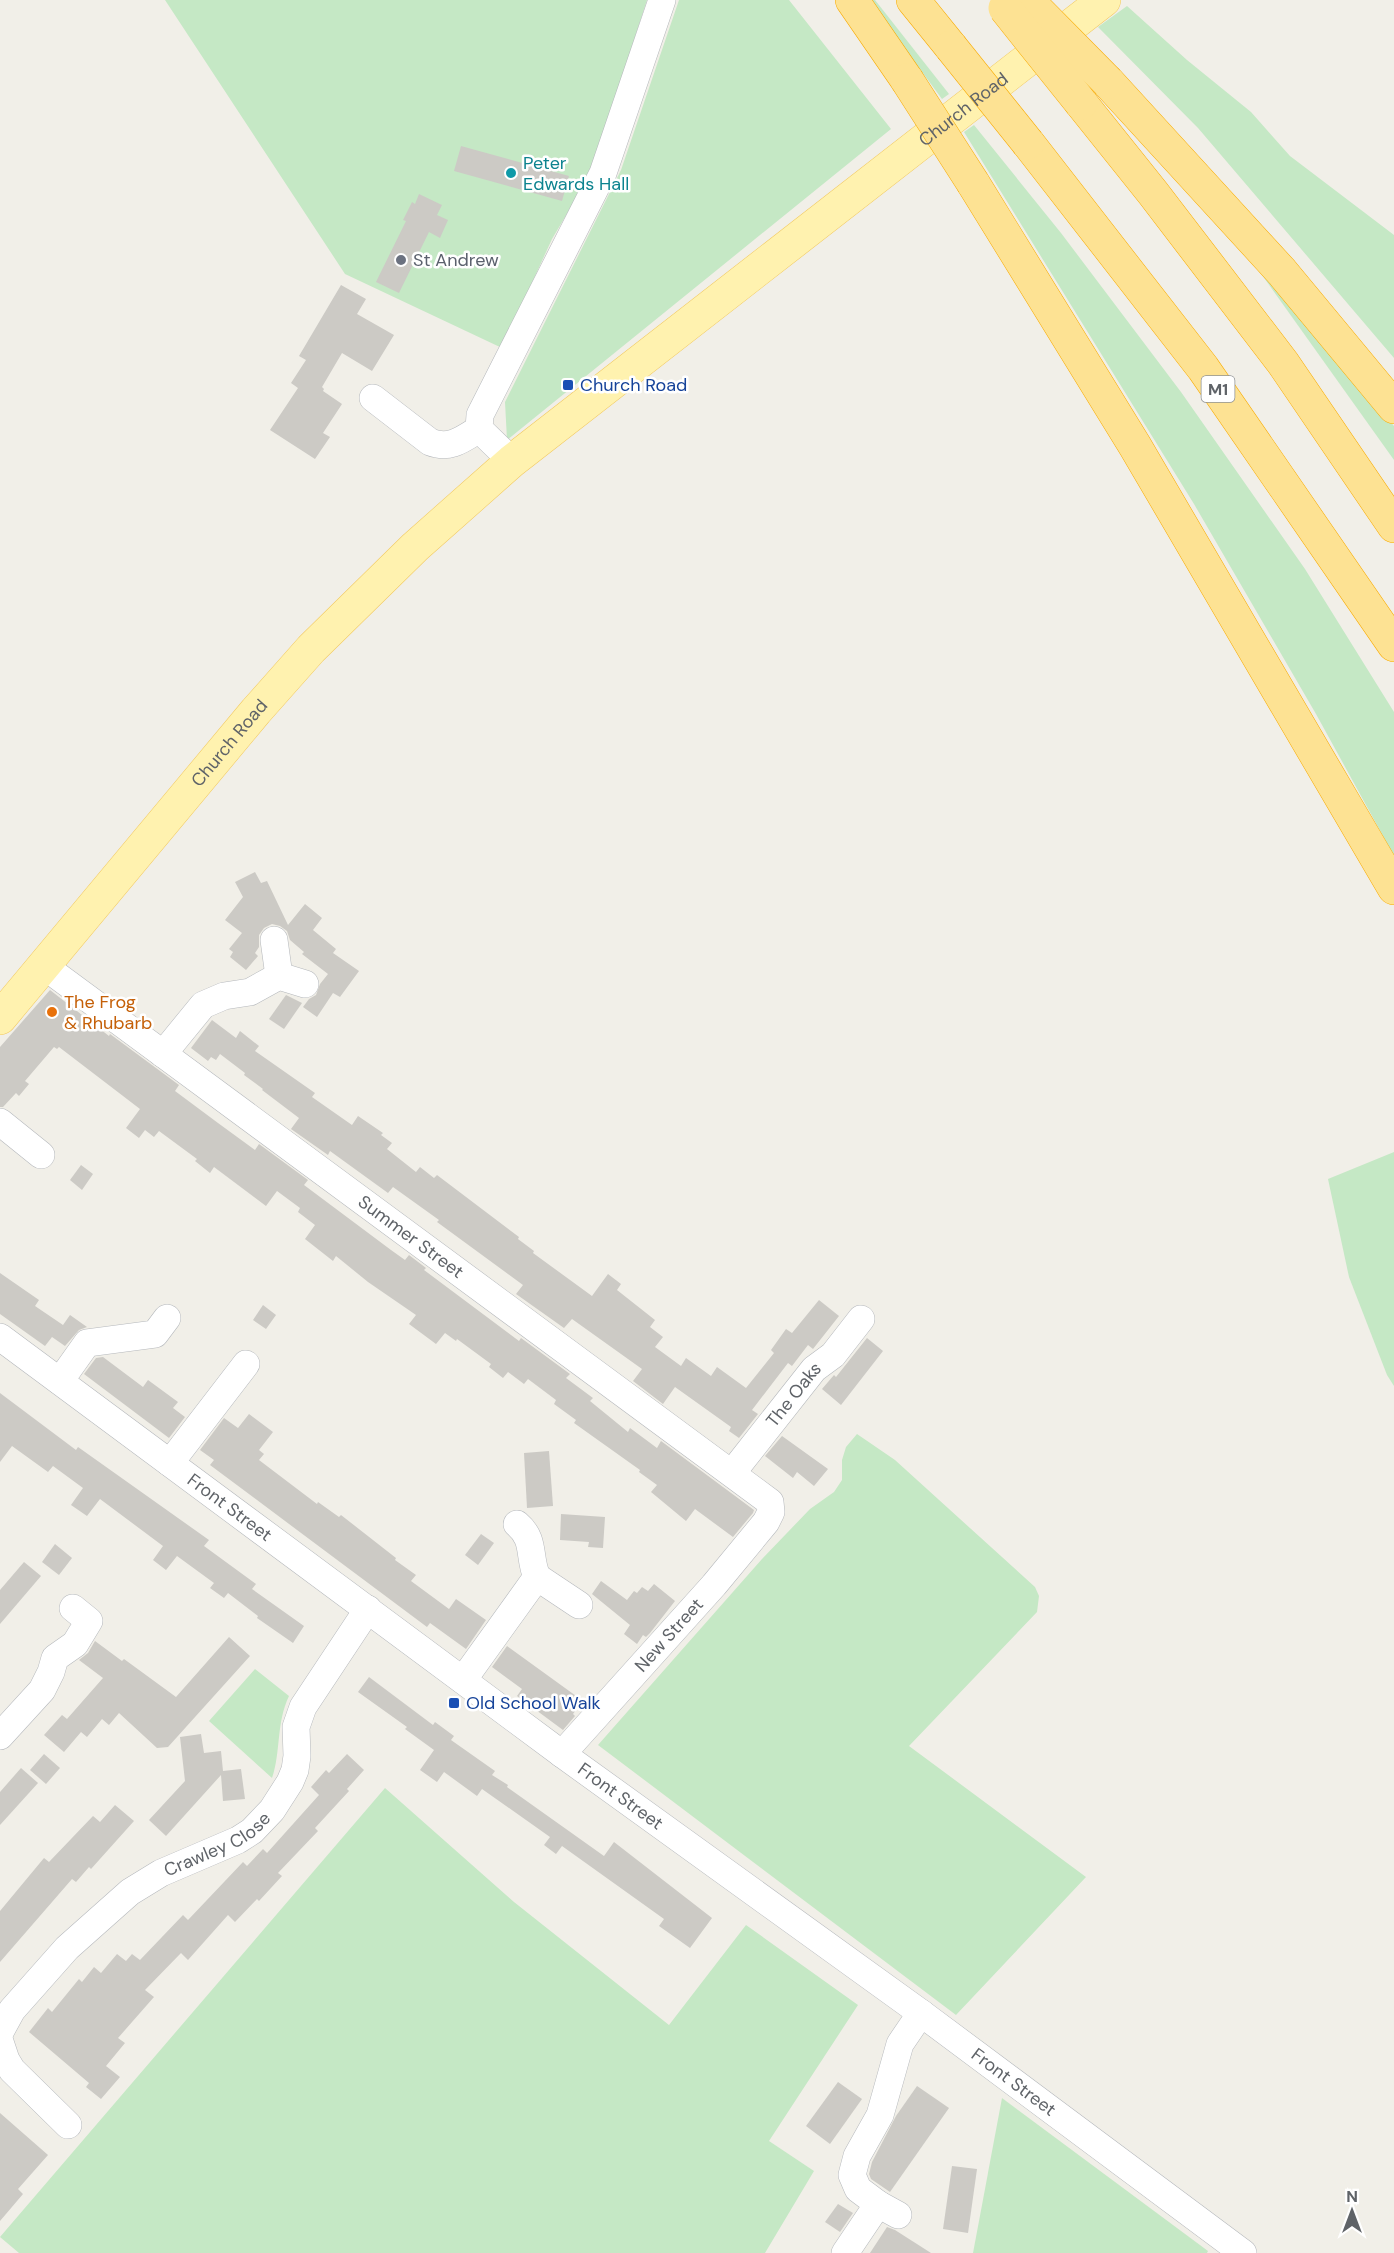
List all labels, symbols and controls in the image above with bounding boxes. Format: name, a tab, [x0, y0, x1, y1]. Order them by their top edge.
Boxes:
street label: Church Road	[914, 67, 1013, 152]
place label: Peter Edwards Hall	[523, 151, 629, 196]
marker: Peter Edwards Hall	[504, 166, 518, 180]
place label: St Andrew	[413, 248, 499, 272]
marker: St Andrew	[394, 253, 408, 267]
place label: Church Road	[580, 373, 687, 397]
road number: M1	[1202, 376, 1234, 402]
marker: Church Road	[561, 378, 575, 392]
street label: Church Road	[186, 694, 273, 792]
place label: The Frog & Rhubarb	[64, 990, 152, 1035]
marker: The Frog & Rhubarb	[45, 1005, 59, 1019]
street label: Summer Street	[353, 1190, 469, 1284]
street label: The Oaks	[761, 1356, 826, 1432]
street label: Front Street	[182, 1468, 277, 1547]
street label: New Street	[629, 1593, 709, 1677]
place label: Old School Walk	[466, 1691, 601, 1715]
marker: Old School Walk	[447, 1696, 461, 1710]
street label: Front Street	[573, 1757, 668, 1835]
street label: Crawley Close	[160, 1807, 276, 1882]
street label: Front Street	[966, 2043, 1061, 2122]
north arrow	[1322, 2181, 1382, 2241]
text: N	[1346, 2186, 1358, 2207]

